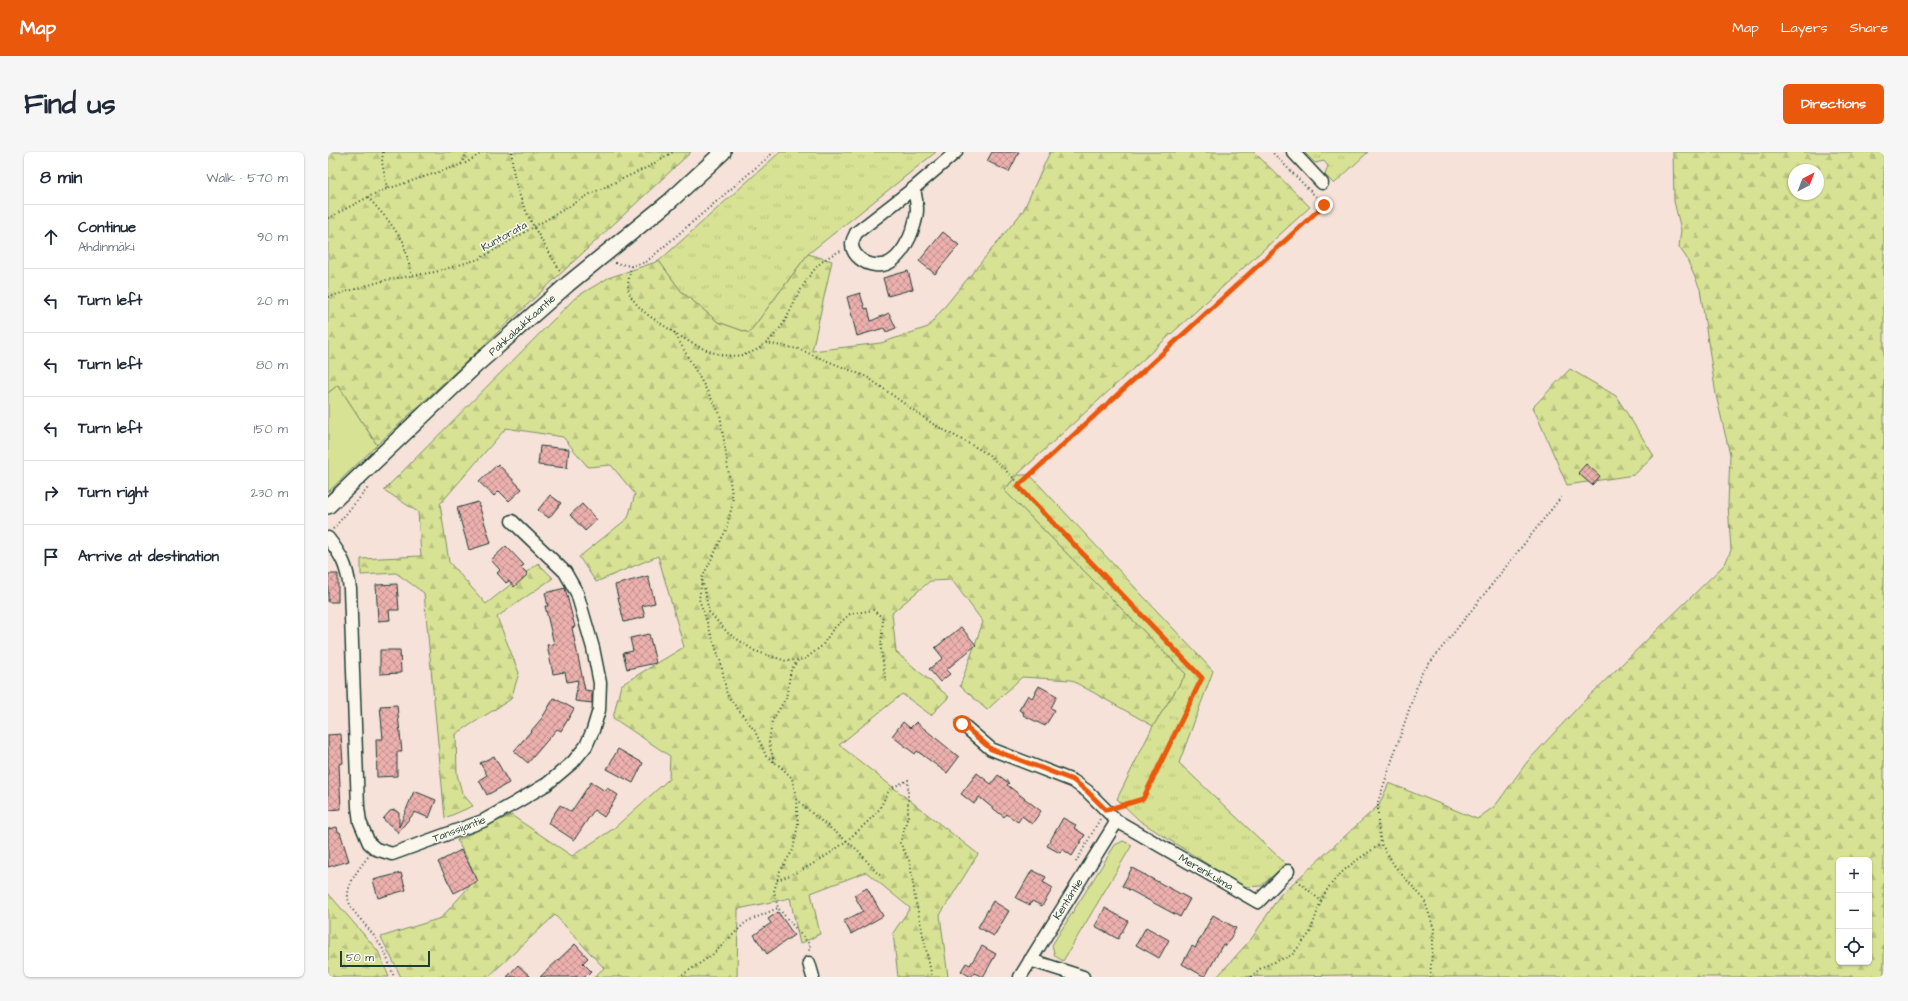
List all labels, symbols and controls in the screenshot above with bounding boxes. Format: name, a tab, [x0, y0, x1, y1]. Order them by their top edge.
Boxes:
text: Map	[20, 15, 56, 42]
text: Map	[1732, 18, 1759, 38]
text: Layers	[1781, 18, 1828, 38]
text: Share	[1850, 18, 1888, 38]
button: Directions	[1783, 84, 1884, 124]
text: Find us	[24, 85, 115, 124]
north arrow	[1788, 164, 1824, 200]
text: 8 min	[40, 166, 82, 190]
text: Walk · 570 m	[206, 169, 288, 187]
route end	[1315, 196, 1333, 214]
text: Continue	[78, 217, 136, 238]
street label: Kuntorata	[478, 217, 530, 255]
icon: ahead	[40, 226, 62, 248]
text: 90 m	[257, 228, 288, 246]
text: Ahdinmäki	[78, 238, 135, 256]
icon: left	[40, 290, 62, 312]
text: Turn left	[78, 290, 142, 311]
street label: Pahkalaukkaantie	[485, 291, 559, 359]
text: 20 m	[257, 292, 288, 310]
icon: left	[40, 354, 62, 376]
text: Turn left	[78, 354, 142, 375]
text: 80 m	[256, 356, 288, 374]
icon: left	[40, 418, 62, 440]
text: Turn left	[78, 418, 142, 439]
text: 150 m	[254, 420, 288, 438]
icon: right	[40, 482, 62, 504]
text: Turn right	[78, 482, 149, 503]
text: 230 m	[250, 484, 288, 502]
icon: arrive	[40, 546, 62, 568]
text: Arrive at destination	[78, 546, 219, 567]
route start	[953, 715, 971, 733]
street label: Tanssijantie	[430, 812, 488, 846]
street label: Merenkulma	[1176, 850, 1236, 894]
map controls	[1836, 857, 1872, 965]
button: +	[1836, 857, 1872, 893]
street label: Kentäntie	[1050, 876, 1086, 922]
button: −	[1836, 893, 1872, 929]
button: locate	[1836, 929, 1872, 965]
scale bar	[340, 949, 430, 968]
text: 50 m	[346, 950, 374, 965]

